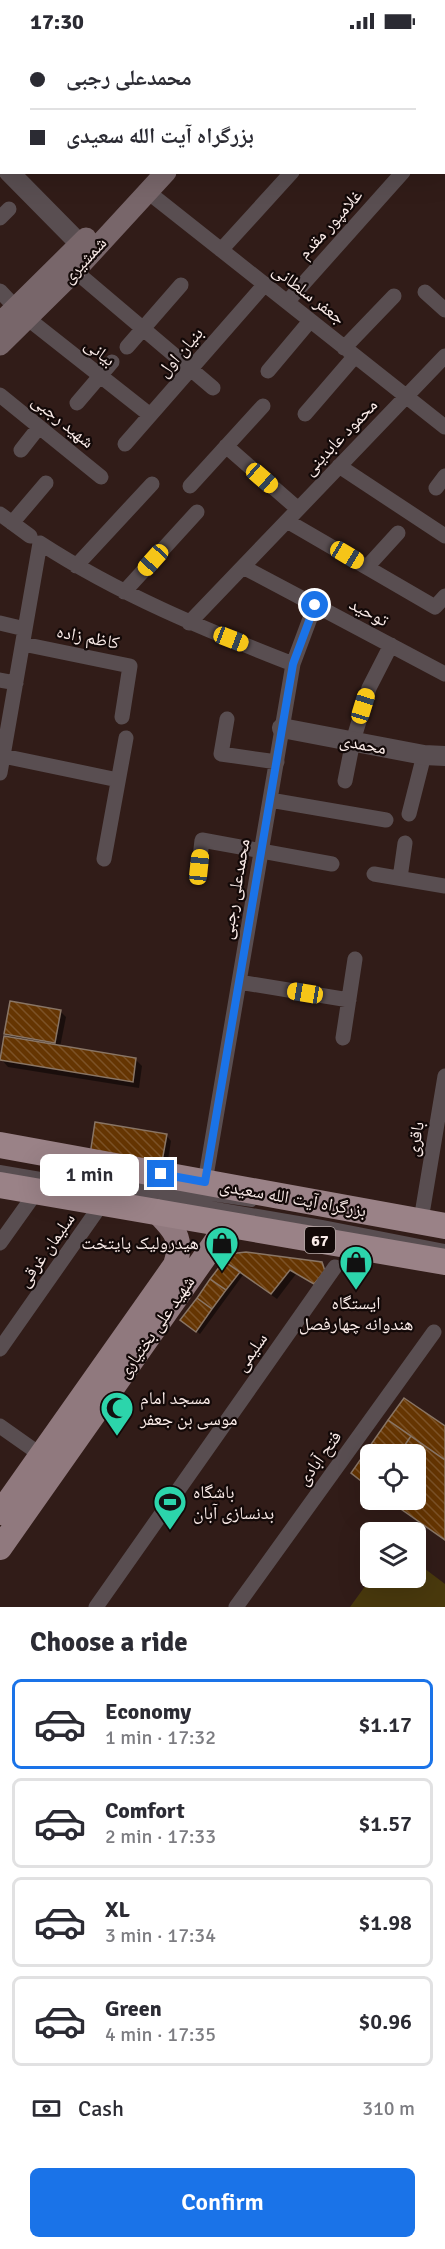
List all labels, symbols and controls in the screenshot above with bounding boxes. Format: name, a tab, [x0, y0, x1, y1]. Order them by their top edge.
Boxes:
text: 17:30	[30, 8, 84, 35]
text: محمدعلی رجبی	[66, 64, 192, 91]
text: بزرگراه آیت الله سعیدی	[66, 122, 254, 149]
street label: غلامپور مقدم	[293, 184, 368, 264]
street label: شمشیری	[57, 232, 111, 288]
street label: جعفر سلطانی	[268, 259, 350, 329]
street label: بنیان اول	[152, 322, 208, 382]
street label: بیانی	[80, 333, 120, 371]
street label: شهید رجبی	[27, 389, 99, 453]
street label: محمود عابدینی	[298, 394, 382, 480]
car	[243, 459, 281, 497]
car	[327, 538, 367, 572]
car	[134, 541, 172, 579]
route start	[301, 591, 328, 618]
street label: توحید	[346, 593, 392, 631]
street label: کاظم زاده	[55, 620, 122, 655]
car	[211, 624, 251, 654]
car	[349, 686, 377, 726]
street label: محمدی	[338, 729, 388, 759]
street label: محمدعلی رجبی	[215, 837, 255, 941]
car	[188, 848, 210, 886]
car	[286, 981, 324, 1005]
street label: باقری	[401, 1120, 429, 1158]
callout: 1 min	[41, 1153, 140, 1195]
route end	[147, 1160, 174, 1187]
text: 1 min	[66, 1162, 113, 1187]
street label: بزرگراه آیت الله سعیدی	[218, 1174, 368, 1222]
street label: سلیمان غرقی	[12, 1209, 80, 1291]
shop icon: هیدرولیک پایتخت	[204, 1225, 240, 1272]
road number: 67	[305, 1227, 335, 1253]
place label: هیدرولیک پایتخت	[81, 1232, 199, 1254]
shop icon: ایستگاه هندوانه چهارفصل	[338, 1244, 374, 1291]
street label: شهید علی بختیاری	[113, 1272, 199, 1382]
place label: ایستگاه هندوانه چهارفصل	[299, 1292, 413, 1335]
street label: سلیمی	[230, 1328, 272, 1376]
place label: مسجد امام موسی بن جعفر	[139, 1387, 237, 1430]
mosque icon: مسجد امام موسی بن جعفر	[99, 1390, 135, 1437]
street label: فتح آبادی	[292, 1426, 347, 1490]
map controls	[360, 1444, 426, 1588]
button: locate	[360, 1444, 426, 1510]
place label: باشگاه بدنسازی آبان	[193, 1481, 274, 1524]
sports icon: باشگاه بدنسازی آبان	[152, 1484, 188, 1531]
button: layers	[360, 1522, 426, 1588]
text: Choose a ride	[30, 1626, 188, 1659]
icon: car	[33, 1697, 87, 1751]
text: Economy	[105, 1698, 191, 1725]
text: $1.17	[358, 1711, 412, 1738]
text: 1 min · 17:32	[105, 1725, 216, 1750]
icon: car	[33, 1796, 87, 1850]
text: Comfort	[105, 1797, 185, 1824]
text: $1.57	[358, 1810, 412, 1837]
text: 2 min · 17:33	[105, 1824, 216, 1849]
icon: car	[33, 1895, 87, 1949]
text: XL	[105, 1896, 130, 1923]
text: $1.98	[358, 1909, 412, 1936]
text: 3 min · 17:34	[105, 1923, 216, 1948]
icon: car	[33, 1994, 87, 2048]
text: Green	[105, 1995, 162, 2022]
text: $0.96	[358, 2008, 412, 2035]
text: 4 min · 17:35	[105, 2022, 216, 2047]
icon: cash	[30, 2092, 63, 2125]
text: Cash	[78, 2095, 124, 2122]
text: 310 m	[362, 2096, 415, 2121]
button: Confirm	[30, 2168, 415, 2237]

